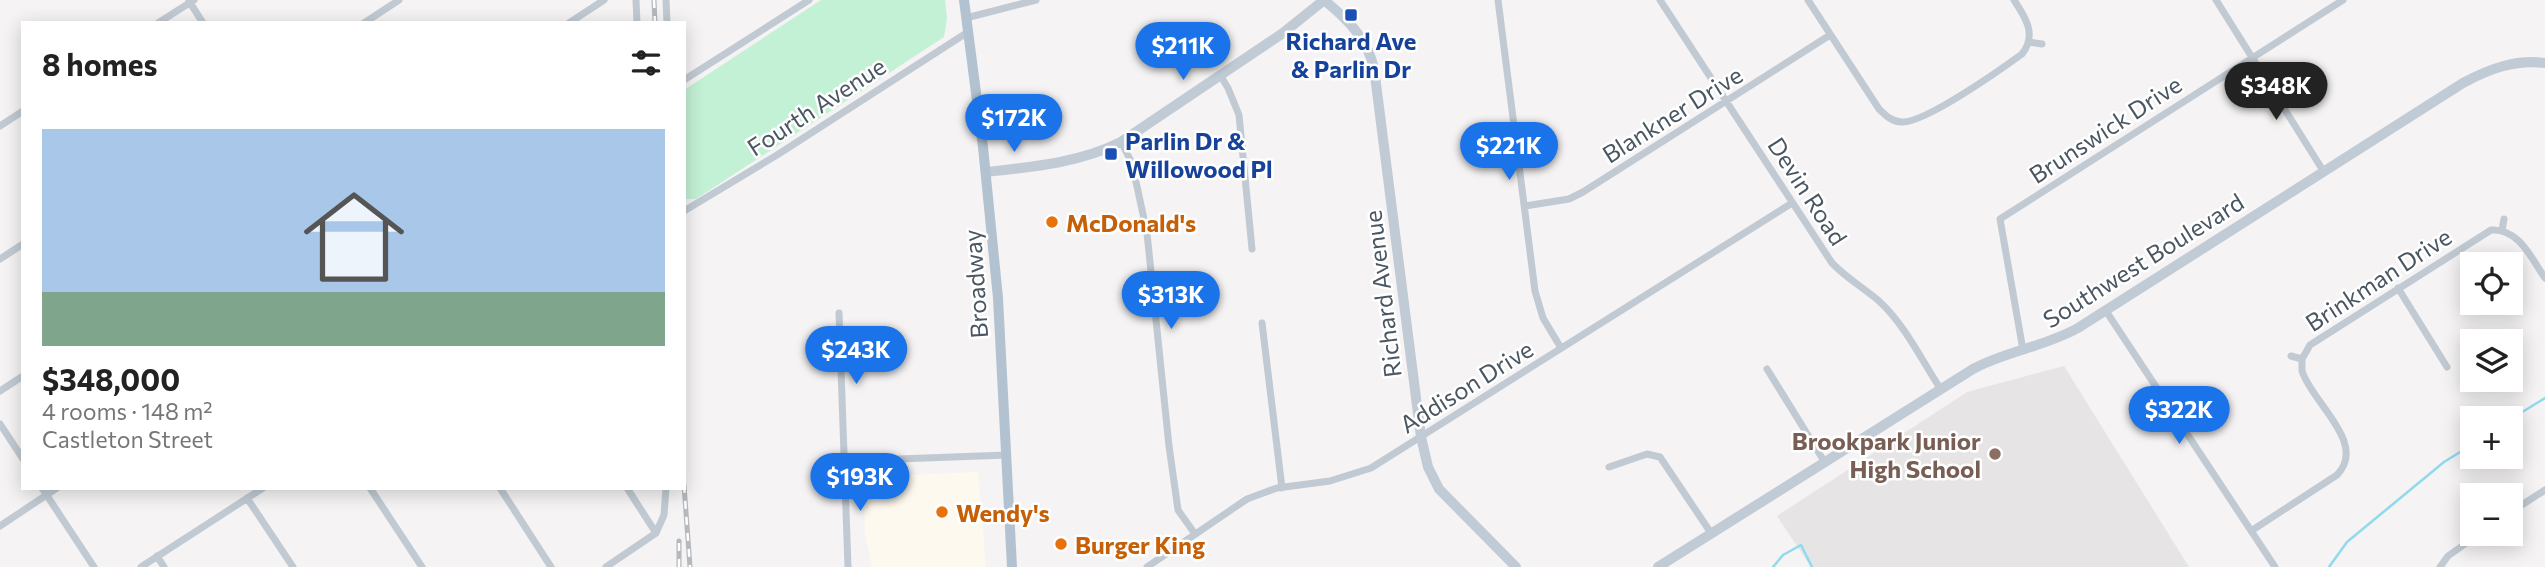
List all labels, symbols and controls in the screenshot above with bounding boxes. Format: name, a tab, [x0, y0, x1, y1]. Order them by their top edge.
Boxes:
marker: Richard Ave & Parlin Dr	[1343, 7, 1359, 23]
pin: $211K	[1134, 22, 1232, 82]
place label: Richard Ave & Parlin Dr	[1286, 26, 1416, 83]
text: $211K	[1151, 31, 1215, 59]
icon: filters	[627, 44, 665, 82]
text: 8 homes	[42, 45, 158, 82]
street label: Fourth Avenue	[742, 51, 890, 161]
street label: Blankner Drive	[1597, 59, 1747, 169]
pin: $348K	[2227, 62, 2325, 122]
street label: Brunswick Drive	[2023, 69, 2187, 189]
text: $348K	[2240, 71, 2312, 99]
pin: $172K	[965, 94, 1063, 154]
text: $172K	[981, 103, 1047, 131]
pin: $221K	[1460, 122, 1558, 182]
place label: Parlin Dr & Willowood Pl	[1125, 126, 1273, 183]
text: $221K	[1476, 131, 1542, 159]
street label: Devin Road	[1762, 132, 1854, 250]
marker: Parlin Dr & Willowood Pl	[1103, 146, 1119, 162]
icon: home	[291, 174, 417, 300]
street label: Southwest Boulevard	[2037, 186, 2249, 334]
place label: McDonald's	[1066, 208, 1196, 237]
street label: Richard Avenue	[1357, 209, 1407, 379]
marker: McDonald's	[1044, 214, 1060, 230]
street label: Brinkman Drive	[2300, 221, 2456, 337]
street label: Broadway	[957, 229, 993, 339]
map controls	[2460, 252, 2523, 546]
button: locate	[2460, 252, 2523, 315]
pin: $313K	[1122, 272, 1220, 331]
text: $313K	[1138, 280, 1204, 308]
pin: $243K	[807, 326, 905, 386]
button: layers	[2460, 329, 2523, 392]
street label: Addison Drive	[1394, 334, 1538, 438]
text: $243K	[821, 335, 891, 363]
text: $348,000	[42, 360, 180, 397]
pin: $322K	[2130, 386, 2228, 446]
text: $322K	[2145, 395, 2213, 423]
text: 4 rooms · 148 m²	[42, 397, 213, 425]
button: +	[2460, 406, 2523, 469]
text: Castleton Street	[42, 425, 213, 453]
place label: Brookpark Junior High School	[1792, 426, 1981, 483]
marker: Brookpark Junior High School	[1987, 446, 2003, 462]
pin: $193K	[811, 454, 909, 513]
text: $193K	[826, 462, 894, 490]
button: −	[2460, 483, 2523, 546]
place label: Wendy's	[956, 498, 1050, 527]
marker: Wendy's	[934, 504, 950, 520]
place label: Burger King	[1075, 530, 1205, 559]
marker: Burger King	[1053, 536, 1069, 552]

